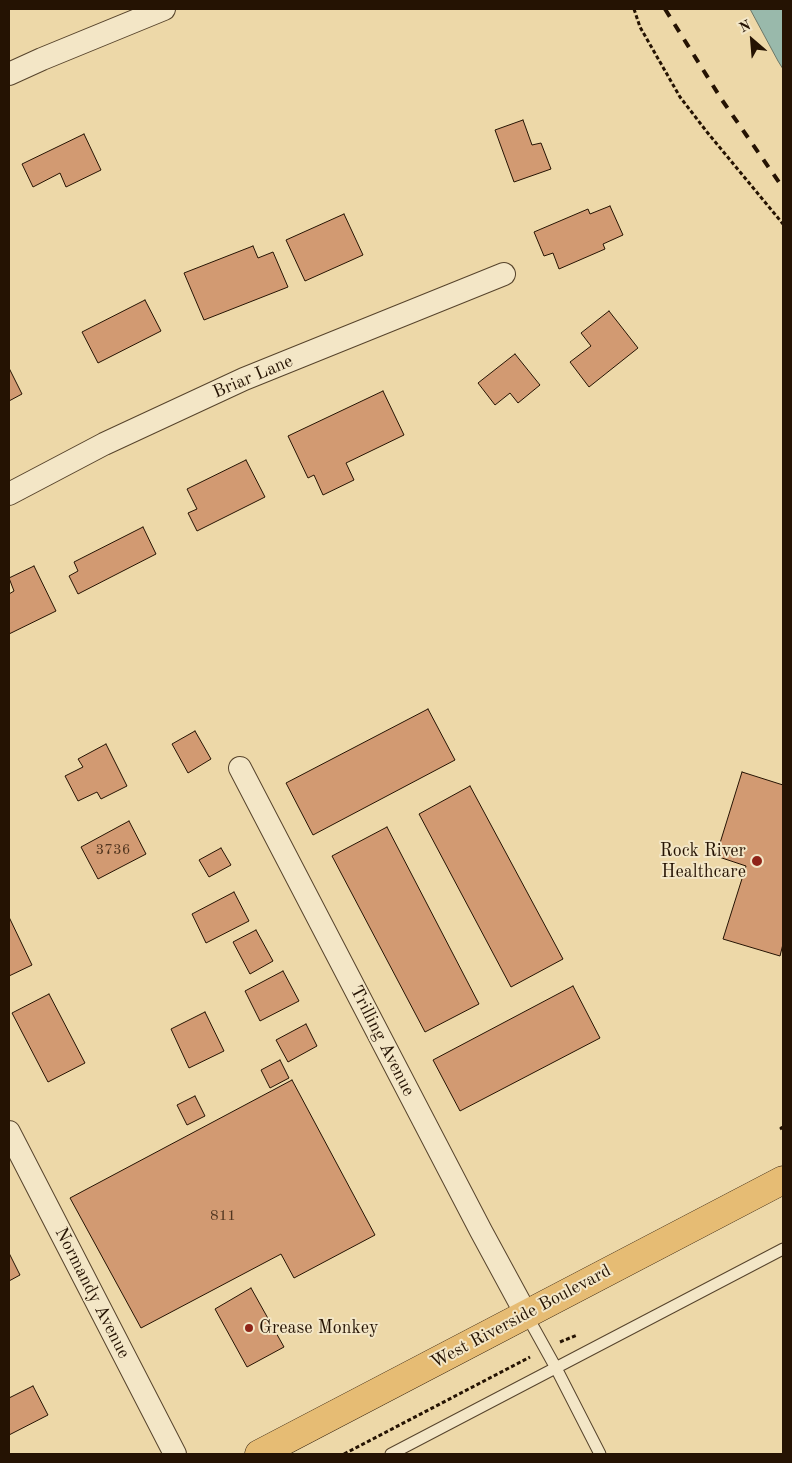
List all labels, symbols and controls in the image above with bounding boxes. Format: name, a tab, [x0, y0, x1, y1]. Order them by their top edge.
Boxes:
north arrow	[727, 15, 777, 65]
text: N	[737, 18, 753, 35]
street label: Briar Lane	[210, 350, 296, 404]
place label: Rock River Healthcare	[660, 840, 746, 882]
house number: 3736	[96, 841, 130, 859]
marker: Rock River Healthcare	[750, 854, 764, 868]
street label: Trilling Avenue	[345, 982, 419, 1100]
house number: 811	[210, 1207, 236, 1225]
street label: Normandy Avenue	[50, 1224, 134, 1362]
street label: West Riverside Boulevard	[427, 1260, 615, 1374]
place label: Grease Monkey	[259, 1317, 379, 1339]
marker: Grease Monkey	[243, 1322, 255, 1334]

